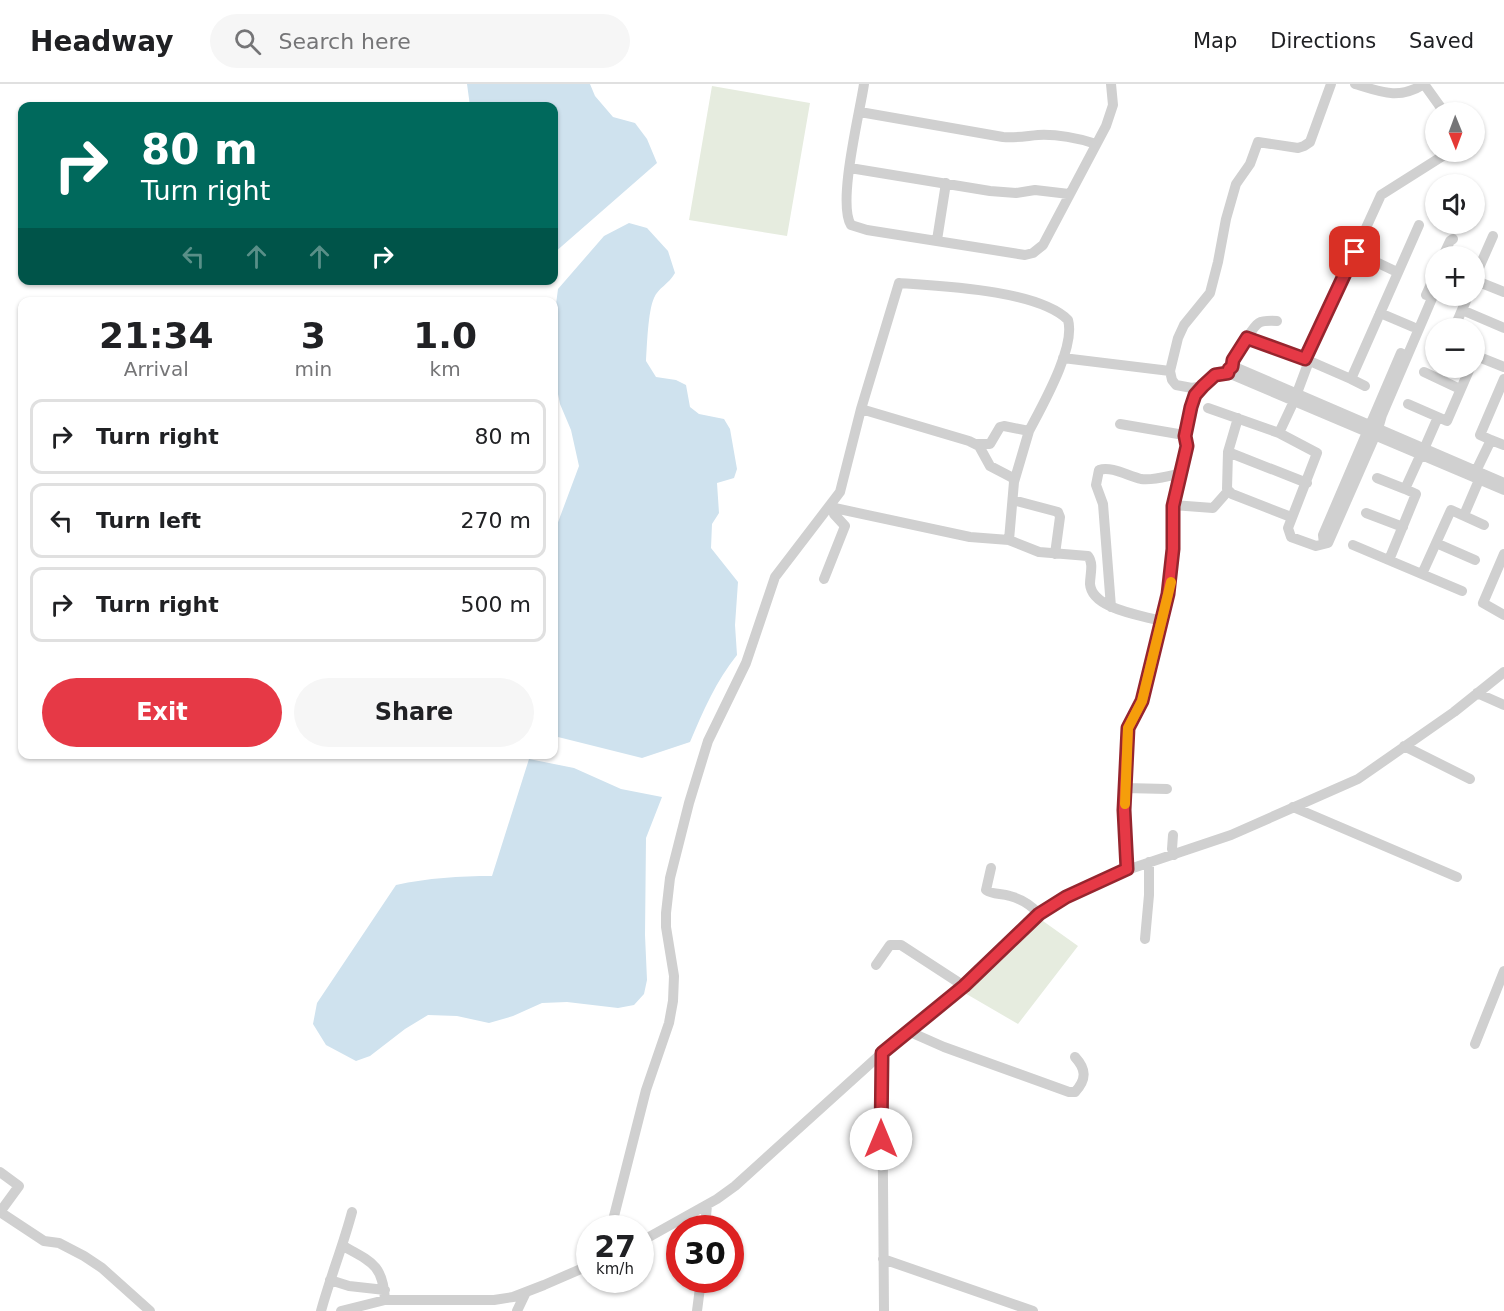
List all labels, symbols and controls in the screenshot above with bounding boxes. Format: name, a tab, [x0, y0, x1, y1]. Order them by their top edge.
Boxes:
search box	[210, 14, 630, 68]
text: Headway	[30, 25, 174, 58]
icon: search	[231, 25, 264, 58]
text: Search here	[279, 29, 411, 54]
text: Map	[1193, 29, 1237, 53]
text: Directions	[1270, 29, 1376, 53]
text: Saved	[1409, 29, 1474, 53]
north arrow	[1425, 102, 1485, 162]
map controls	[1425, 102, 1485, 378]
text: 80 m	[141, 125, 258, 174]
icon: right	[42, 126, 120, 204]
button: sound	[1425, 174, 1485, 234]
text: Turn right	[141, 175, 270, 206]
pin	[1329, 226, 1380, 277]
icon: arrive	[1338, 235, 1371, 268]
icon: left	[177, 240, 210, 273]
icon: ahead	[240, 240, 273, 273]
icon: ahead	[303, 240, 336, 273]
icon: right	[366, 240, 399, 273]
button: +	[1425, 246, 1485, 306]
text: 21:34	[99, 315, 214, 356]
text: 3	[301, 315, 326, 356]
text: 1.0	[413, 315, 477, 356]
button: −	[1425, 318, 1485, 378]
text: Arrival	[124, 357, 189, 381]
text: min	[295, 357, 332, 381]
text: km	[430, 357, 461, 381]
icon: right	[45, 420, 78, 453]
text: Turn right	[96, 424, 219, 449]
text: 80 m	[475, 424, 531, 449]
icon: left	[45, 504, 78, 537]
text: Turn left	[96, 508, 201, 533]
text: 270 m	[461, 508, 531, 533]
icon: right	[45, 588, 78, 621]
text: Turn right	[96, 592, 219, 617]
text: 500 m	[461, 592, 531, 617]
button: Exit	[42, 678, 282, 747]
button: Share	[294, 678, 534, 747]
position arrow	[849, 1107, 913, 1171]
speed limit sign: 30	[666, 1215, 744, 1293]
text: 27	[594, 1229, 636, 1264]
text: km/h	[596, 1260, 634, 1278]

